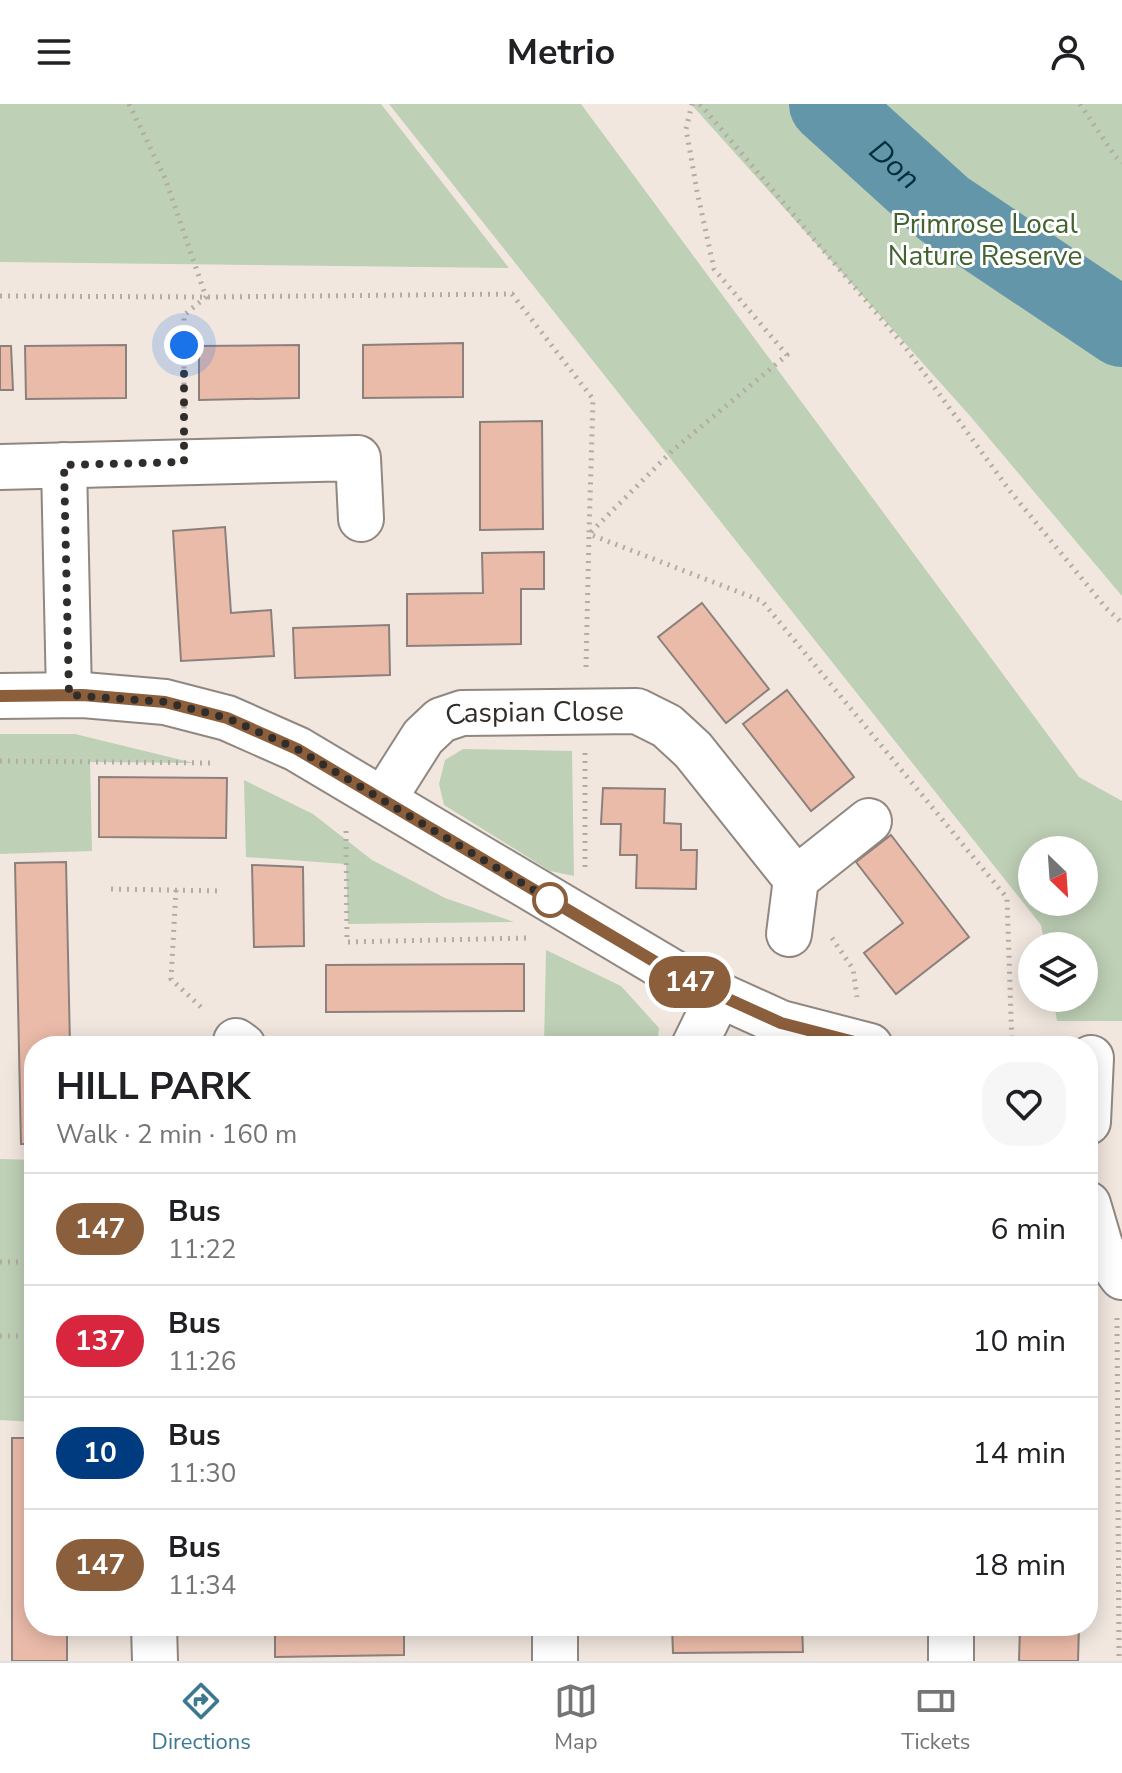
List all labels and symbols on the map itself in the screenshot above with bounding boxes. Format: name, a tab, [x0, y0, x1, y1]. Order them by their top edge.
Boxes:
water label: Don	[860, 130, 929, 198]
park label: Primrose Local Nature Reserve	[888, 205, 1082, 275]
your location	[164, 325, 204, 365]
street label: Caspian Close	[440, 692, 624, 736]
north arrow	[1018, 836, 1098, 916]
unlabelled marker	[533, 883, 567, 917]
line badge: 147	[644, 956, 736, 1008]

